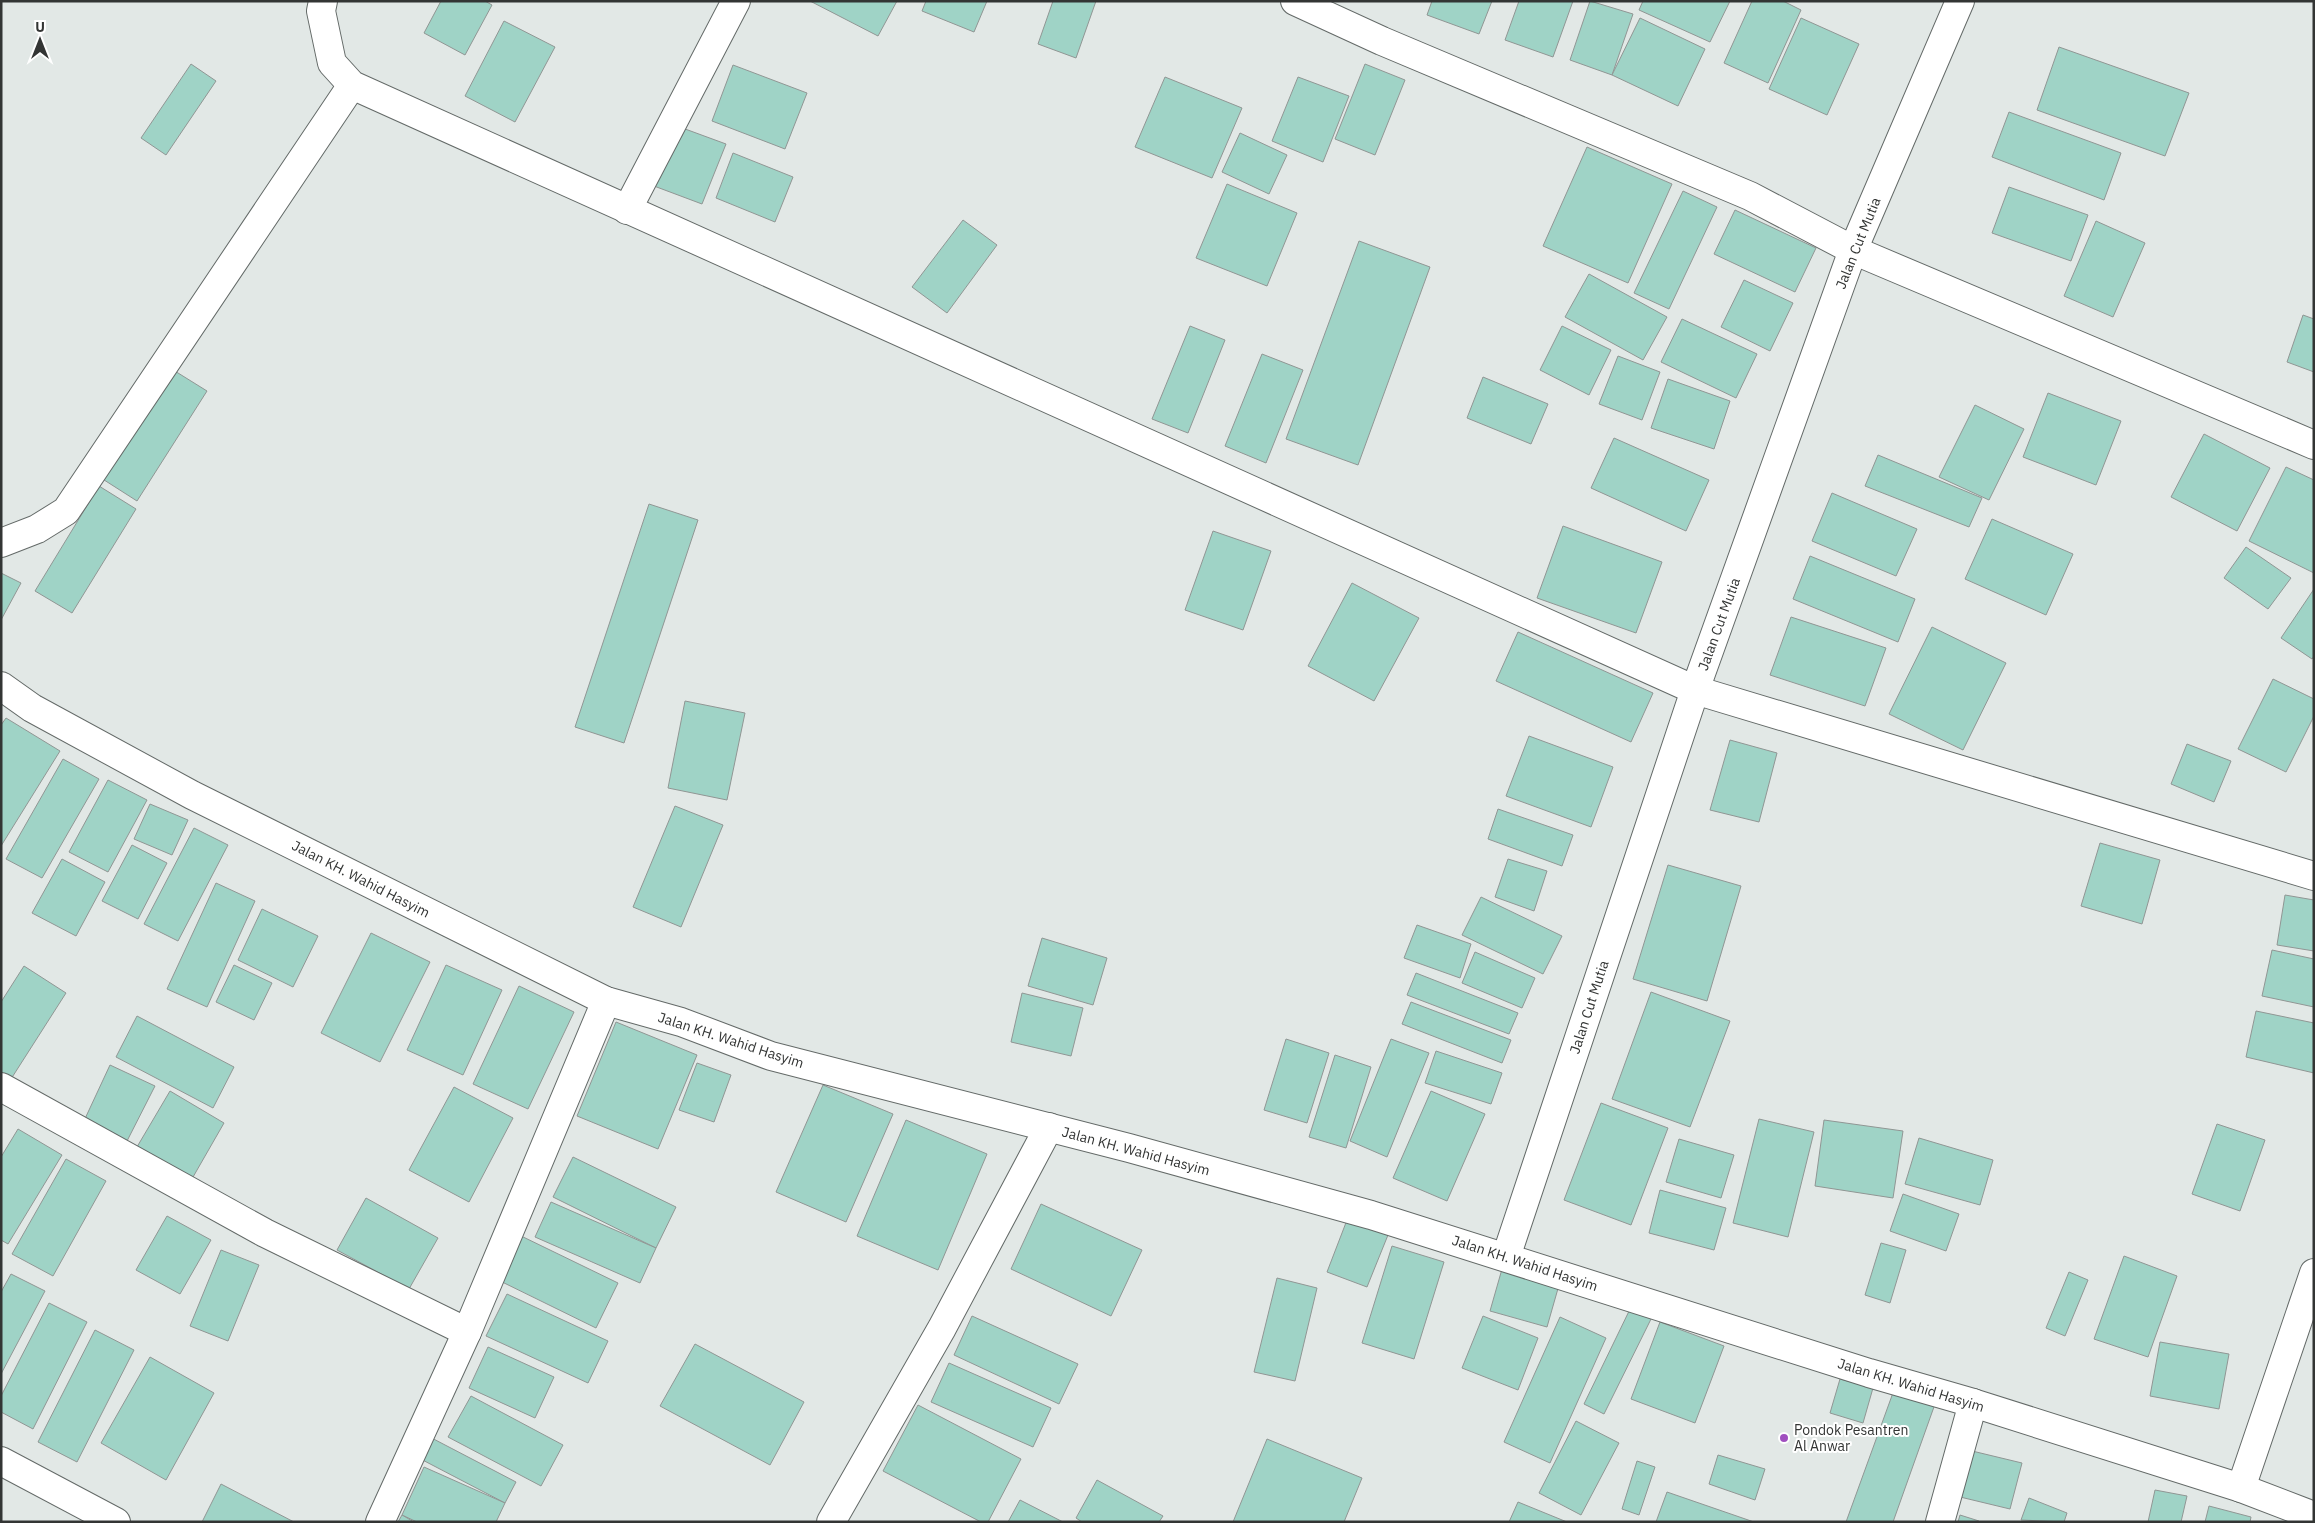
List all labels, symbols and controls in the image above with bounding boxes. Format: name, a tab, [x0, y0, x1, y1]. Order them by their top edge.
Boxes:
north arrow	[15, 15, 65, 65]
text: U	[35, 18, 45, 36]
street label: Jalan Cut Mutia	[1831, 194, 1885, 291]
street label: Jalan Cut Mutia	[1694, 575, 1744, 673]
street label: Jalan KH. Wahid Hasyim	[289, 836, 433, 922]
street label: Jalan Cut Mutia	[1565, 957, 1613, 1056]
street label: Jalan KH. Wahid Hasyim	[656, 1008, 806, 1072]
street label: Jalan KH. Wahid Hasyim	[1060, 1123, 1212, 1179]
street label: Jalan KH. Wahid Hasyim	[1450, 1231, 1600, 1295]
street label: Jalan KH. Wahid Hasyim	[1836, 1354, 1986, 1416]
place label: Pondok Pesantren Al Anwar	[1794, 1421, 1908, 1455]
marker: Pondok Pesantren Al Anwar	[1778, 1432, 1790, 1444]

